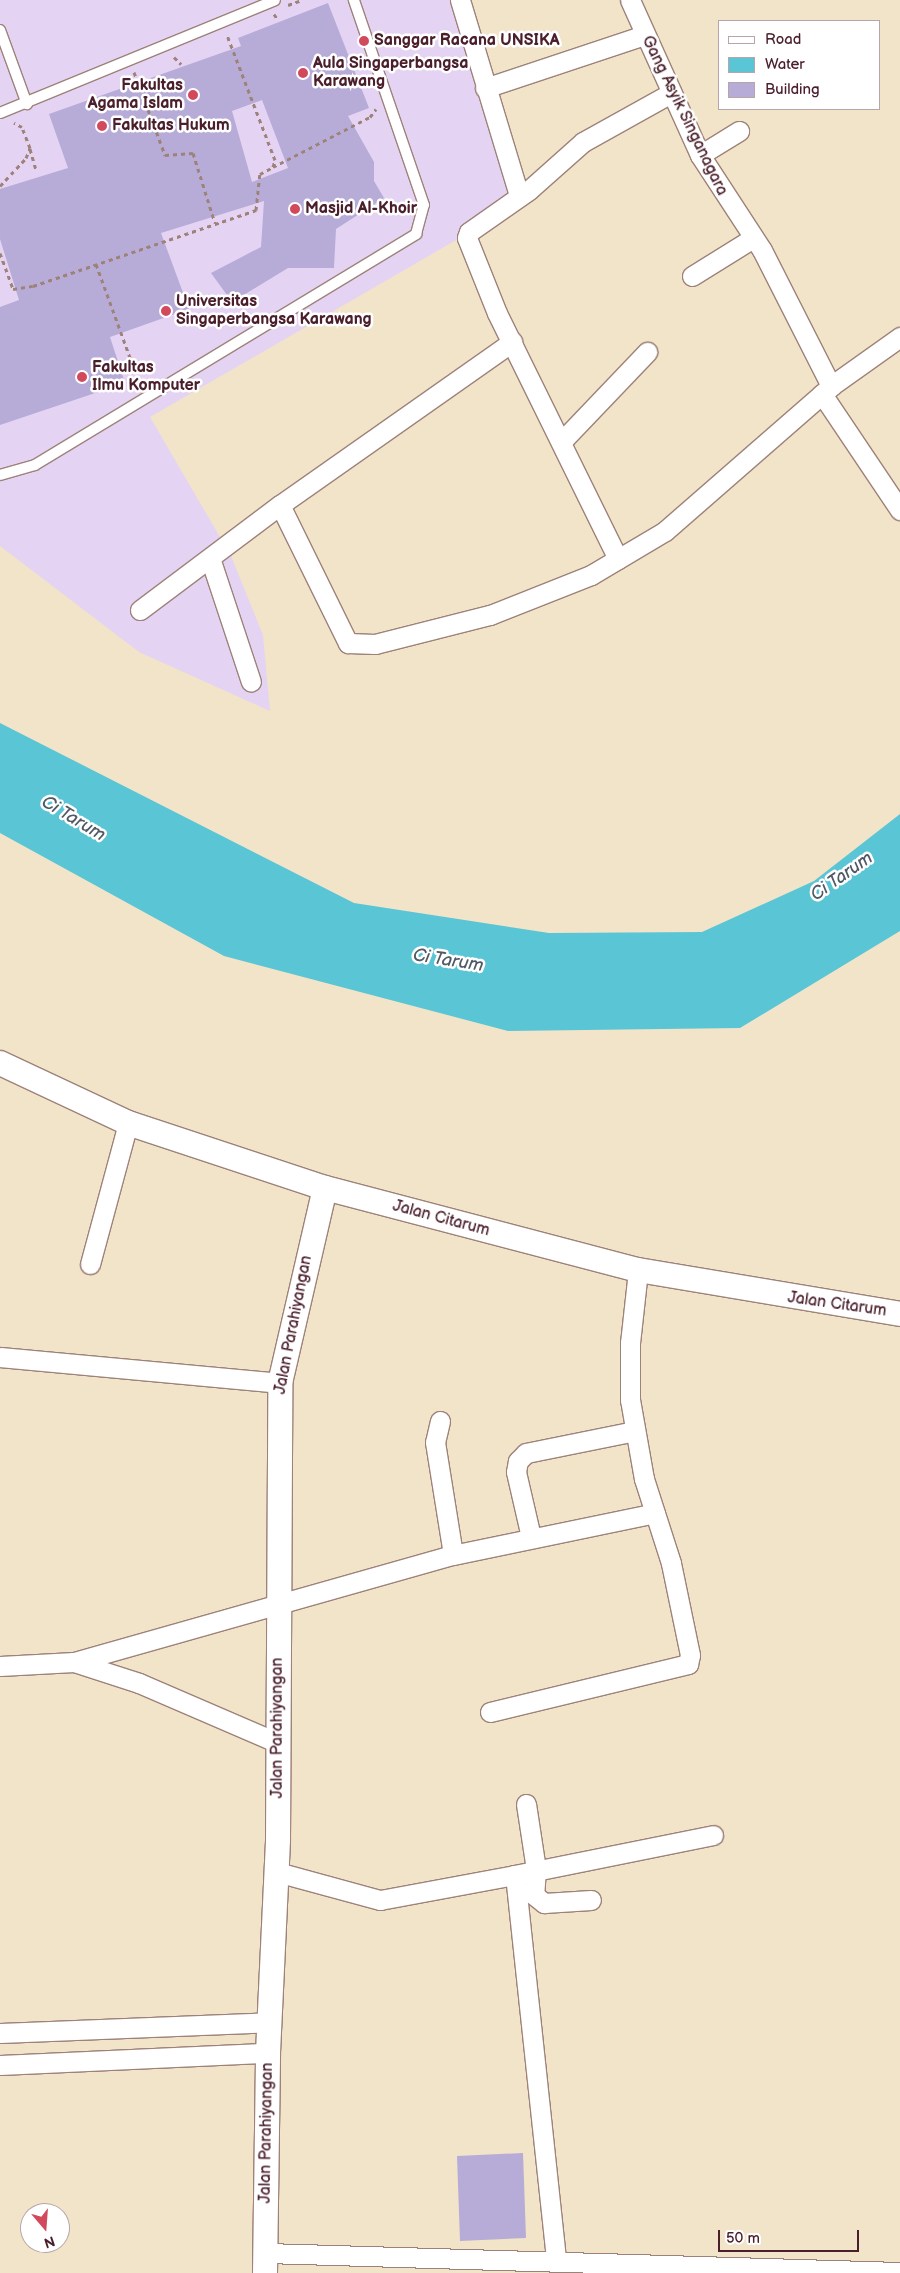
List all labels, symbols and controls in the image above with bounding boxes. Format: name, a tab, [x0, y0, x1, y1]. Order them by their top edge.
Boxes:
legend	[718, 20, 880, 110]
text: Road	[765, 30, 801, 49]
place label: Sanggar Racana UNSIKA	[374, 31, 560, 51]
street label: Gang Asyik Singanagara	[637, 33, 731, 199]
marker: Sanggar Racana UNSIKA	[358, 35, 370, 47]
place label: Aula Singaperbangsa Karawang	[313, 54, 468, 92]
text: Water	[765, 55, 805, 74]
marker: Aula Singaperbangsa Karawang	[297, 67, 309, 79]
place label: Fakultas Agama Islam	[88, 76, 183, 114]
text: Building	[765, 80, 820, 99]
marker: Fakultas Agama Islam	[187, 89, 199, 101]
place label: Fakultas Hukum	[112, 116, 230, 136]
marker: Fakultas Hukum	[96, 120, 108, 132]
place label: Masjid Al-Khoir	[305, 199, 417, 219]
marker: Masjid Al-Khoir	[289, 203, 301, 215]
place label: Universitas Singaperbangsa Karawang	[176, 292, 372, 330]
marker: Universitas Singaperbangsa Karawang	[160, 305, 172, 317]
place label: Fakultas Ilmu Komputer	[92, 358, 200, 396]
marker: Fakultas Ilmu Komputer	[76, 371, 88, 383]
water label: Ci Tarum	[37, 791, 109, 847]
water label: Ci Tarum	[806, 848, 878, 906]
water label: Ci Tarum	[411, 945, 485, 977]
street label: Jalan Citarum	[390, 1197, 492, 1241]
street label: Jalan Parahiyangan	[271, 1254, 317, 1396]
street label: Jalan Citarum	[786, 1289, 888, 1321]
street label: Jalan Parahiyangan	[268, 1658, 288, 1798]
street label: Jalan Parahiyangan	[256, 2062, 278, 2204]
north arrow	[20, 2203, 70, 2253]
scale bar	[720, 2220, 861, 2252]
text: 50 m	[726, 2229, 760, 2248]
text: N	[42, 2232, 57, 2251]

